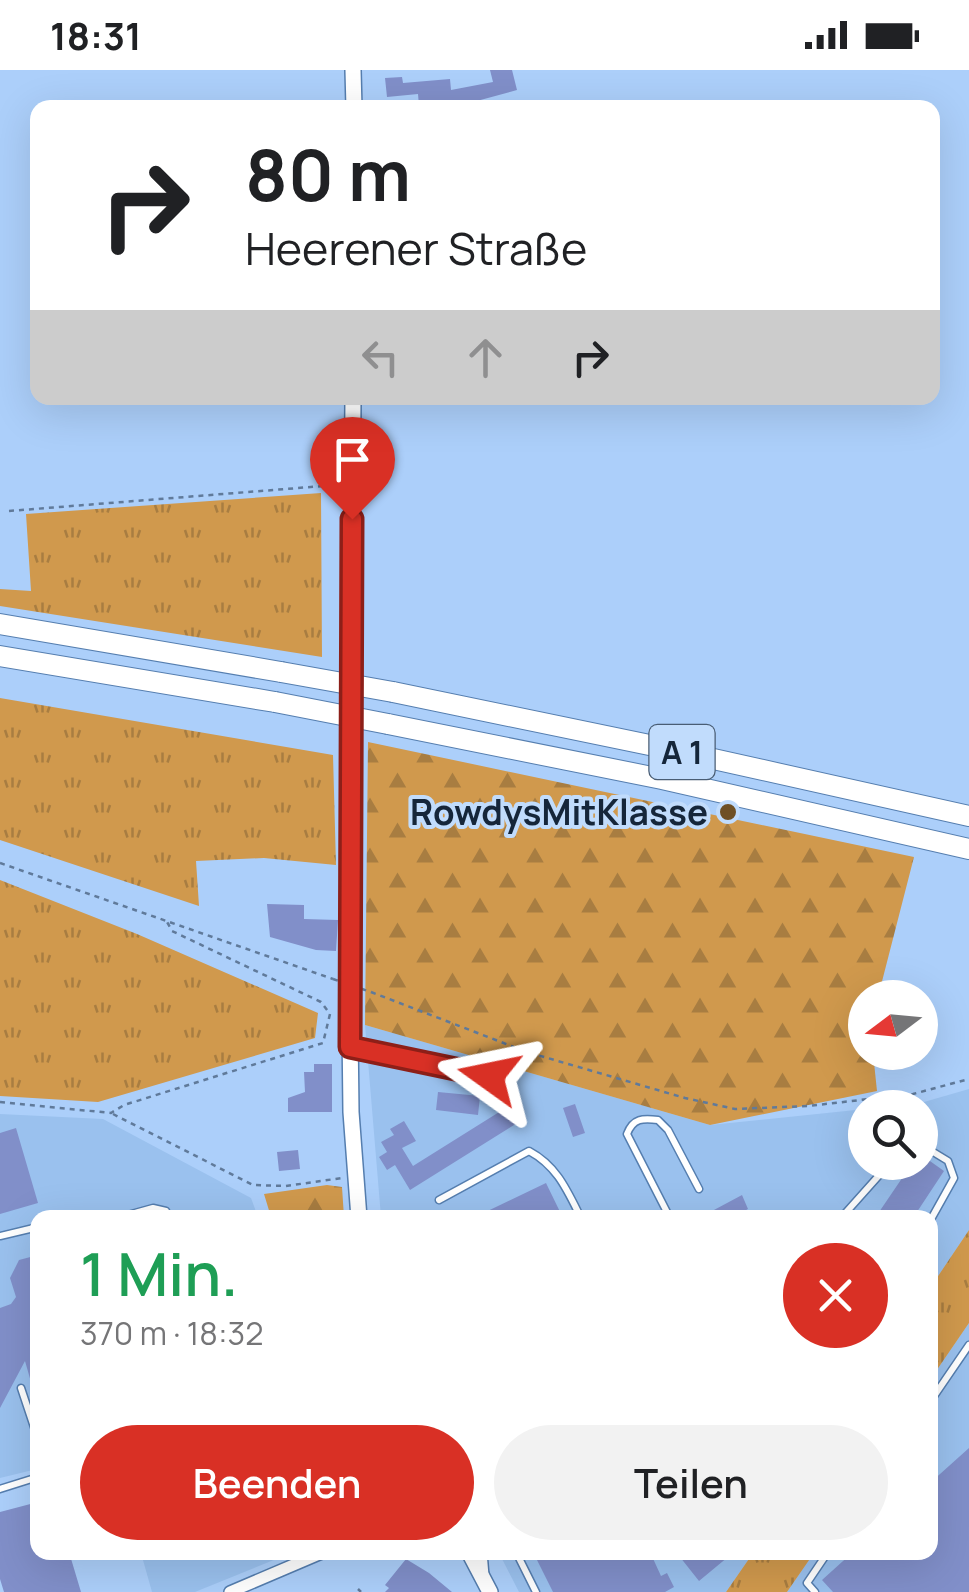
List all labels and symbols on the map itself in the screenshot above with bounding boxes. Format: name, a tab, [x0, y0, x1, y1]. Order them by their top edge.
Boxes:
pin	[310, 417, 395, 520]
road number: A 1	[650, 725, 714, 779]
place label: RowdysMitKlasse	[410, 788, 708, 836]
marker: RowdysMitKlasse	[717, 801, 739, 823]
north arrow	[848, 980, 938, 1070]
position arrow	[437, 1024, 541, 1128]

